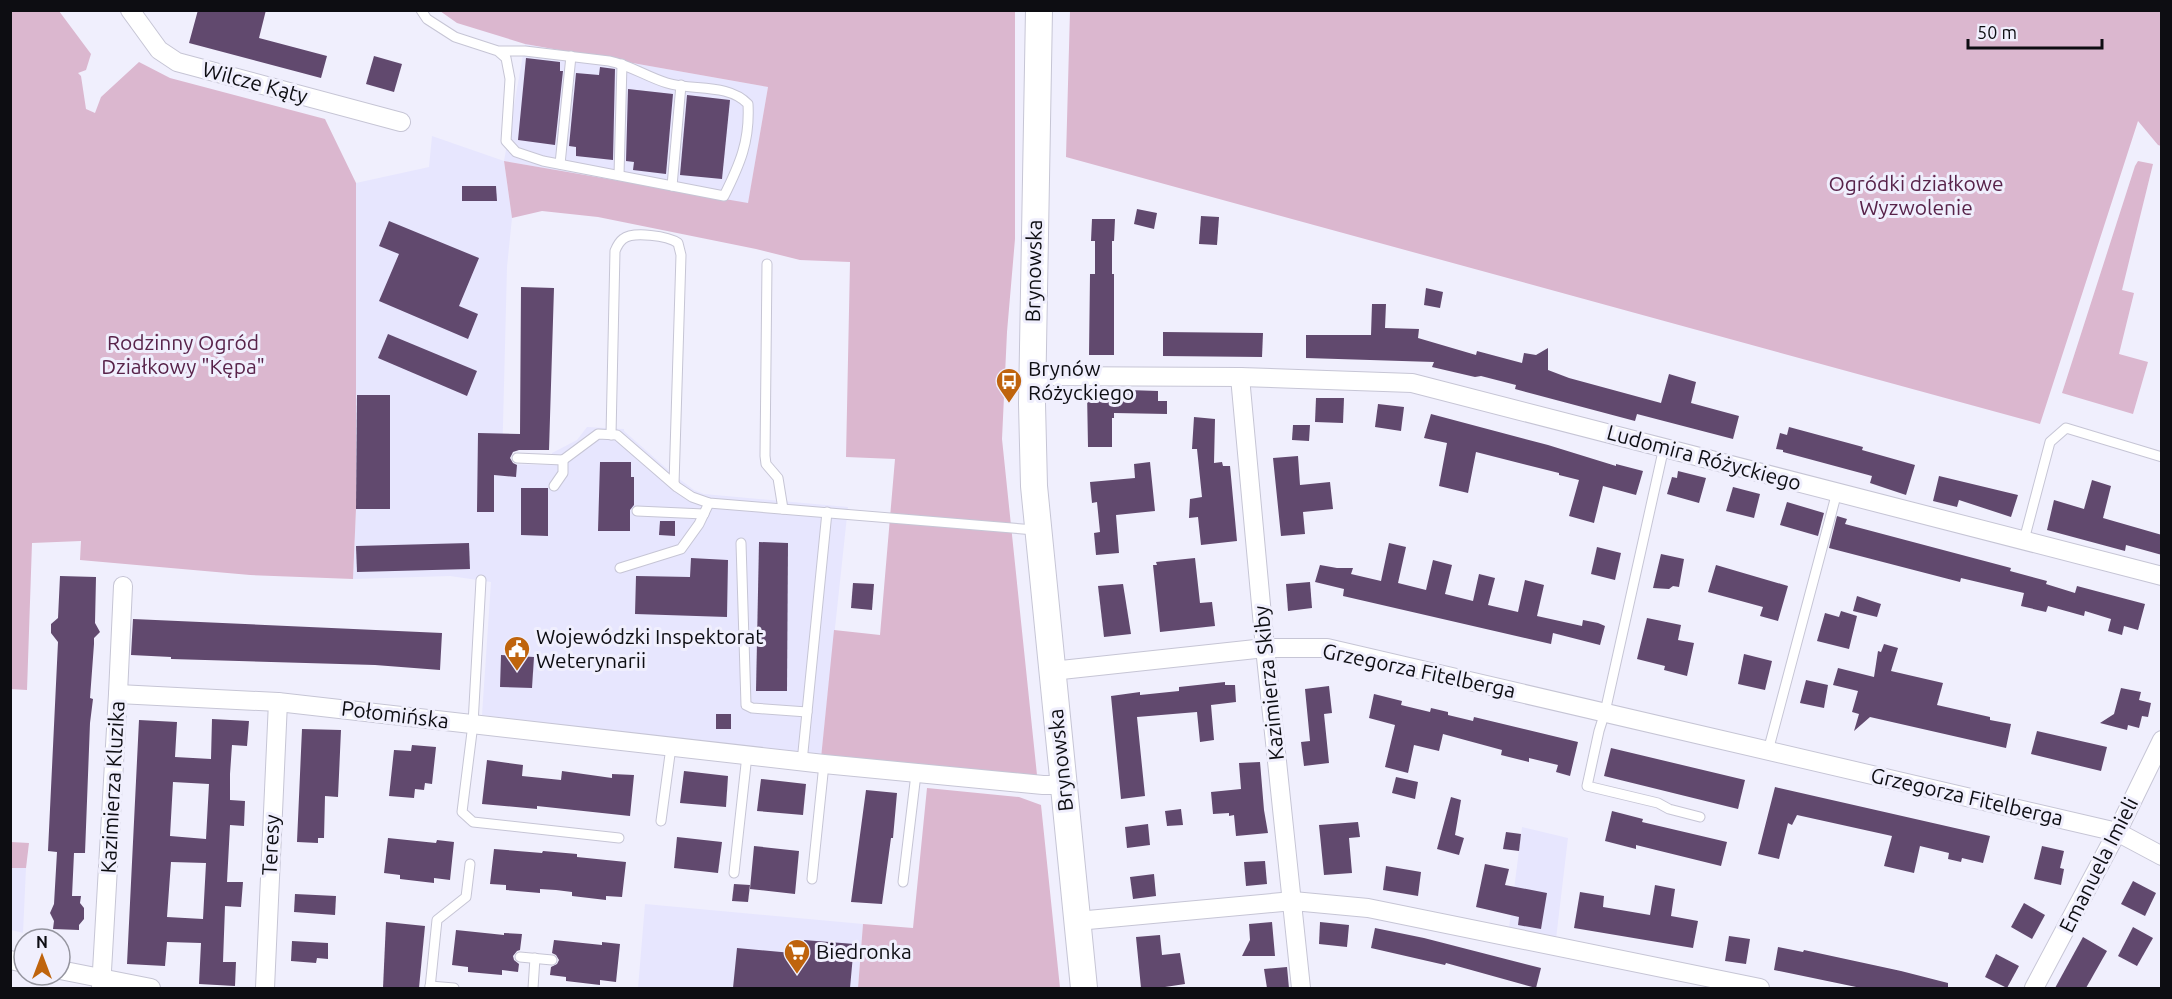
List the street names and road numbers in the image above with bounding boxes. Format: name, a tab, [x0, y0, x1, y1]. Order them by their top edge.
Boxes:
street label: Wilcze Kąty	[200, 56, 311, 108]
street label: Brynowska	[1020, 219, 1046, 323]
street label: Ludomira Różyckiego	[1604, 420, 1804, 495]
street label: Kazimierza Skiby	[1248, 605, 1288, 762]
street label: Grzegorza Fitelberga	[1321, 638, 1518, 702]
street label: Połomińska	[340, 696, 450, 733]
street label: Kazimierza Kluzika	[95, 700, 129, 874]
street label: Brynowska	[1043, 708, 1077, 813]
street label: Grzegorza Fitelberga	[1869, 762, 2066, 830]
street label: Emanuela Imieli	[2054, 793, 2142, 936]
street label: Teresy	[256, 814, 284, 876]

